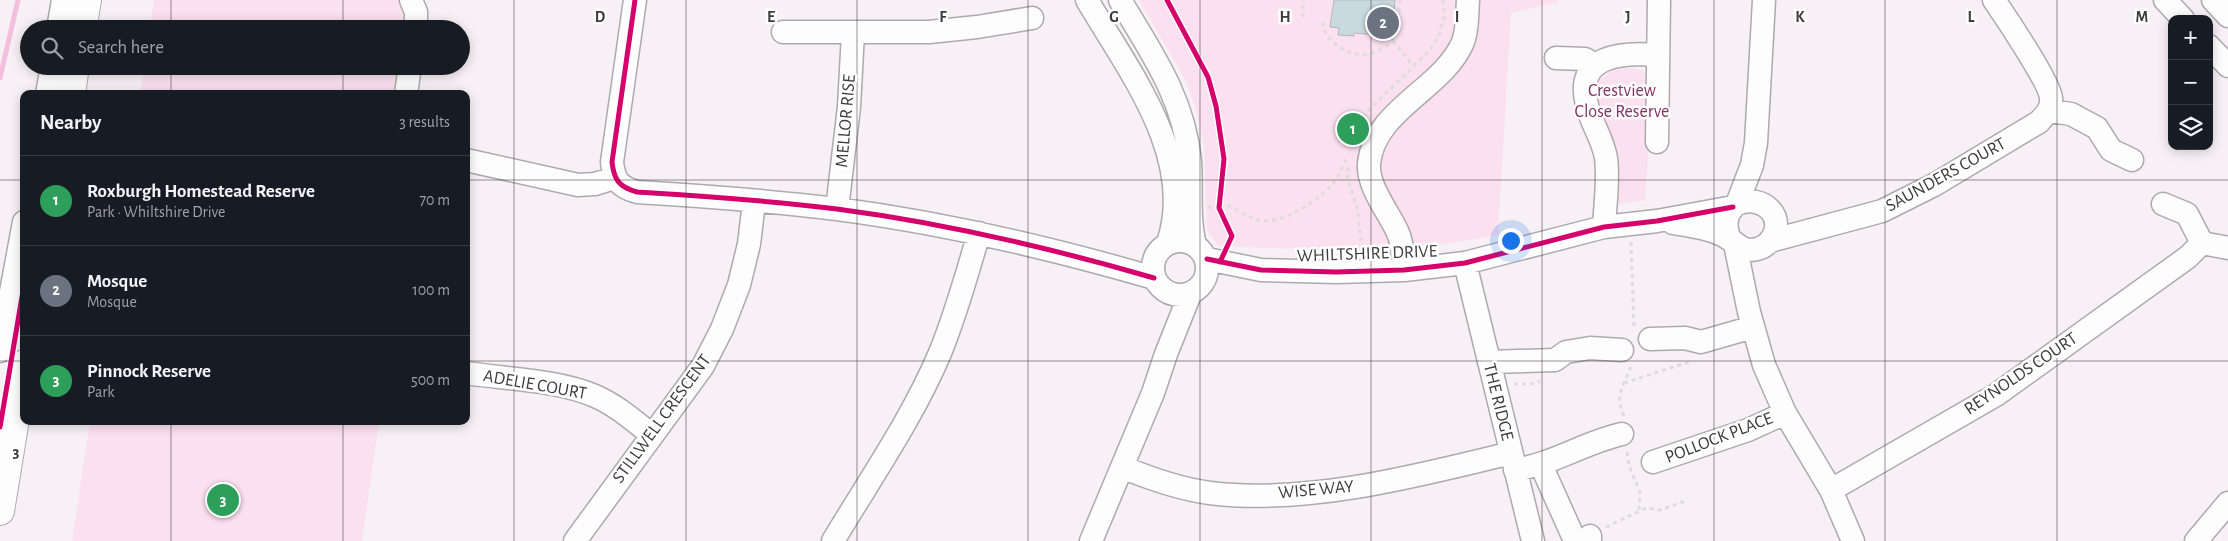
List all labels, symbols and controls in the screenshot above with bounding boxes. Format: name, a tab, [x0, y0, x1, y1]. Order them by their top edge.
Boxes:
pin: 2	[1367, 4, 1399, 42]
text: D	[595, 9, 606, 25]
text: E	[767, 9, 775, 25]
text: F	[939, 9, 947, 25]
text: G	[1109, 9, 1119, 25]
text: H	[1279, 9, 1291, 25]
text: I	[1455, 9, 1459, 25]
text: J	[1625, 9, 1631, 25]
text: K	[1795, 9, 1805, 25]
text: L	[1968, 9, 1975, 25]
text: M	[2136, 9, 2148, 25]
map controls	[2168, 15, 2213, 150]
button: +	[2168, 15, 2213, 60]
search box	[20, 20, 470, 75]
icon: search	[38, 34, 66, 62]
text: Search here	[78, 38, 164, 57]
button: −	[2168, 60, 2213, 105]
street label: MELLOR RISE	[833, 73, 859, 168]
park label: Crestview Close Reserve	[1575, 82, 1669, 121]
button: layers	[2168, 105, 2213, 150]
pin: 1	[1337, 110, 1369, 148]
text: Nearby	[40, 112, 101, 133]
text: 3 results	[399, 114, 450, 130]
street label: SAUNDERS COURT	[1883, 135, 2009, 215]
text: Roxburgh Homestead Reserve	[87, 182, 315, 201]
text: 1	[53, 192, 59, 208]
text: 70 m	[419, 192, 450, 208]
text: Park · Whiltshire Drive	[87, 204, 226, 220]
your location	[1498, 228, 1524, 254]
street label: WHILTSHIRE DRIVE	[1296, 243, 1438, 265]
text: Mosque	[87, 272, 147, 291]
text: 2	[52, 282, 60, 298]
text: 100 m	[412, 282, 450, 298]
text: Mosque	[87, 294, 137, 310]
street label: REYNOLDS COURT	[1961, 329, 2081, 418]
street label: STILLWELL CRESCENT	[609, 351, 715, 487]
text: Pinnock Reserve	[87, 362, 211, 381]
street label: THE RIDGE	[1480, 362, 1516, 443]
street label: ADELIE COURT	[482, 367, 588, 403]
text: 3	[53, 372, 59, 388]
text: 500 m	[411, 372, 450, 388]
text: Park	[87, 384, 115, 400]
street label: POLLOCK PLACE	[1663, 409, 1776, 467]
text: 3	[13, 444, 20, 460]
street label: WISE WAY	[1277, 478, 1355, 502]
pin: 3	[207, 481, 239, 519]

